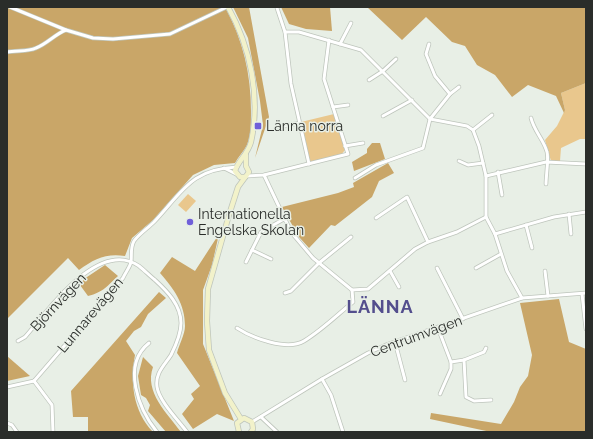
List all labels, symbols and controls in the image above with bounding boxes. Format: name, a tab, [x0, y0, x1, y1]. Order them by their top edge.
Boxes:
place label: Länna norra	[266, 118, 343, 134]
marker: Länna norra	[253, 121, 263, 131]
place label: Internationella Engelska Skolan	[198, 206, 304, 238]
marker: Internationella Engelska Skolan	[185, 217, 195, 227]
street label: Björnvägen	[27, 270, 89, 334]
street label: Lunnarevägen	[54, 274, 126, 356]
district label: LÄNNA	[346, 296, 414, 317]
street label: Centrumvägen	[368, 312, 464, 360]

